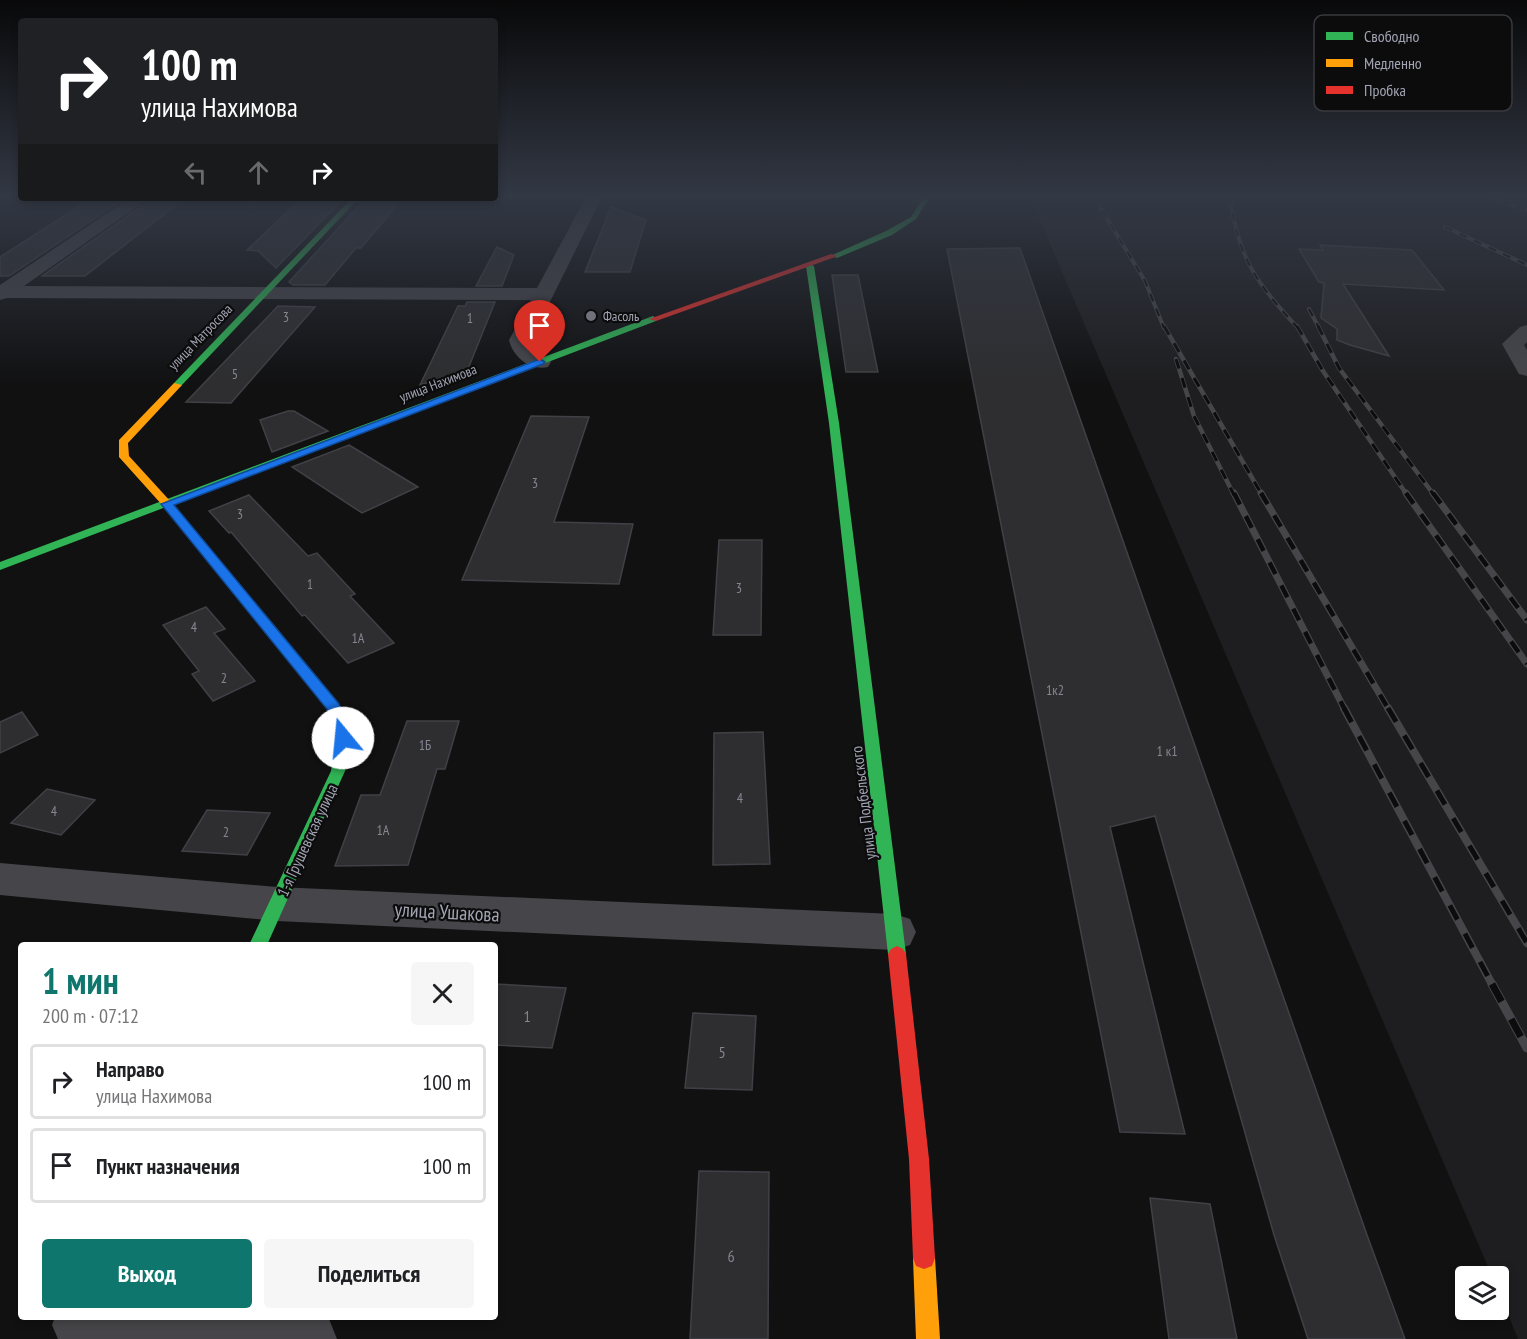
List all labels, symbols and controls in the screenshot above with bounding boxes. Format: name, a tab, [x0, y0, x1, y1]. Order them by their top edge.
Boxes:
legend	[1314, 15, 1512, 111]
text: Свободно	[1364, 26, 1419, 46]
text: 100 m	[141, 37, 238, 92]
icon: right	[42, 42, 120, 120]
text: Медленно	[1364, 53, 1422, 73]
text: Пробка	[1364, 80, 1406, 100]
text: улица Нахимова	[141, 90, 298, 124]
icon: left	[179, 156, 212, 189]
icon: ahead	[242, 156, 275, 189]
icon: right	[305, 156, 338, 189]
street label: улица Матросова	[164, 300, 236, 374]
pin	[514, 300, 565, 362]
place label: Фасоль	[603, 307, 639, 325]
house number: 3	[283, 308, 289, 326]
house number: 1	[467, 309, 473, 327]
icon: arrive	[523, 309, 556, 342]
marker: Фасоль	[584, 309, 598, 323]
street label: улица Нахимова	[397, 360, 479, 406]
house number: 5	[232, 365, 238, 383]
house number: 3	[532, 474, 538, 492]
house number: 3	[237, 505, 243, 523]
house number: 1	[307, 575, 313, 593]
house number: 3	[736, 579, 742, 597]
house number: 4	[191, 618, 198, 636]
house number: 1А	[352, 629, 365, 647]
house number: 2	[221, 669, 227, 687]
house number: 1к2	[1046, 681, 1064, 699]
position arrow	[311, 706, 375, 770]
house number: 1Б	[419, 736, 431, 754]
house number: 1 к1	[1157, 742, 1178, 760]
street label: улица Подбельского	[846, 745, 880, 861]
street label: 1-я Грушевская улица	[272, 781, 342, 899]
house number: 4	[737, 789, 744, 807]
house number: 4	[51, 802, 58, 820]
house number: 1А	[377, 821, 390, 839]
house number: 2	[223, 823, 229, 841]
street label: улица Ушакова	[394, 896, 500, 928]
text: 1 мин	[42, 957, 119, 1004]
button: close	[411, 962, 474, 1025]
text: 200 m · 07:12	[42, 1003, 139, 1029]
house number: 1	[523, 1006, 531, 1026]
house number: 5	[718, 1042, 726, 1062]
text: Направо	[96, 1055, 164, 1083]
icon: right	[45, 1065, 78, 1098]
text: 100 m	[422, 1068, 471, 1096]
text: улица Нахимова	[96, 1083, 212, 1109]
icon: arrive	[45, 1149, 78, 1182]
text: Пункт назначения	[96, 1152, 240, 1180]
text: 100 m	[422, 1152, 471, 1180]
button: Выход	[42, 1239, 252, 1308]
button: Поделиться	[264, 1239, 474, 1308]
house number: 6	[727, 1246, 735, 1266]
map controls	[1455, 1266, 1509, 1320]
button: layers	[1455, 1266, 1509, 1320]

